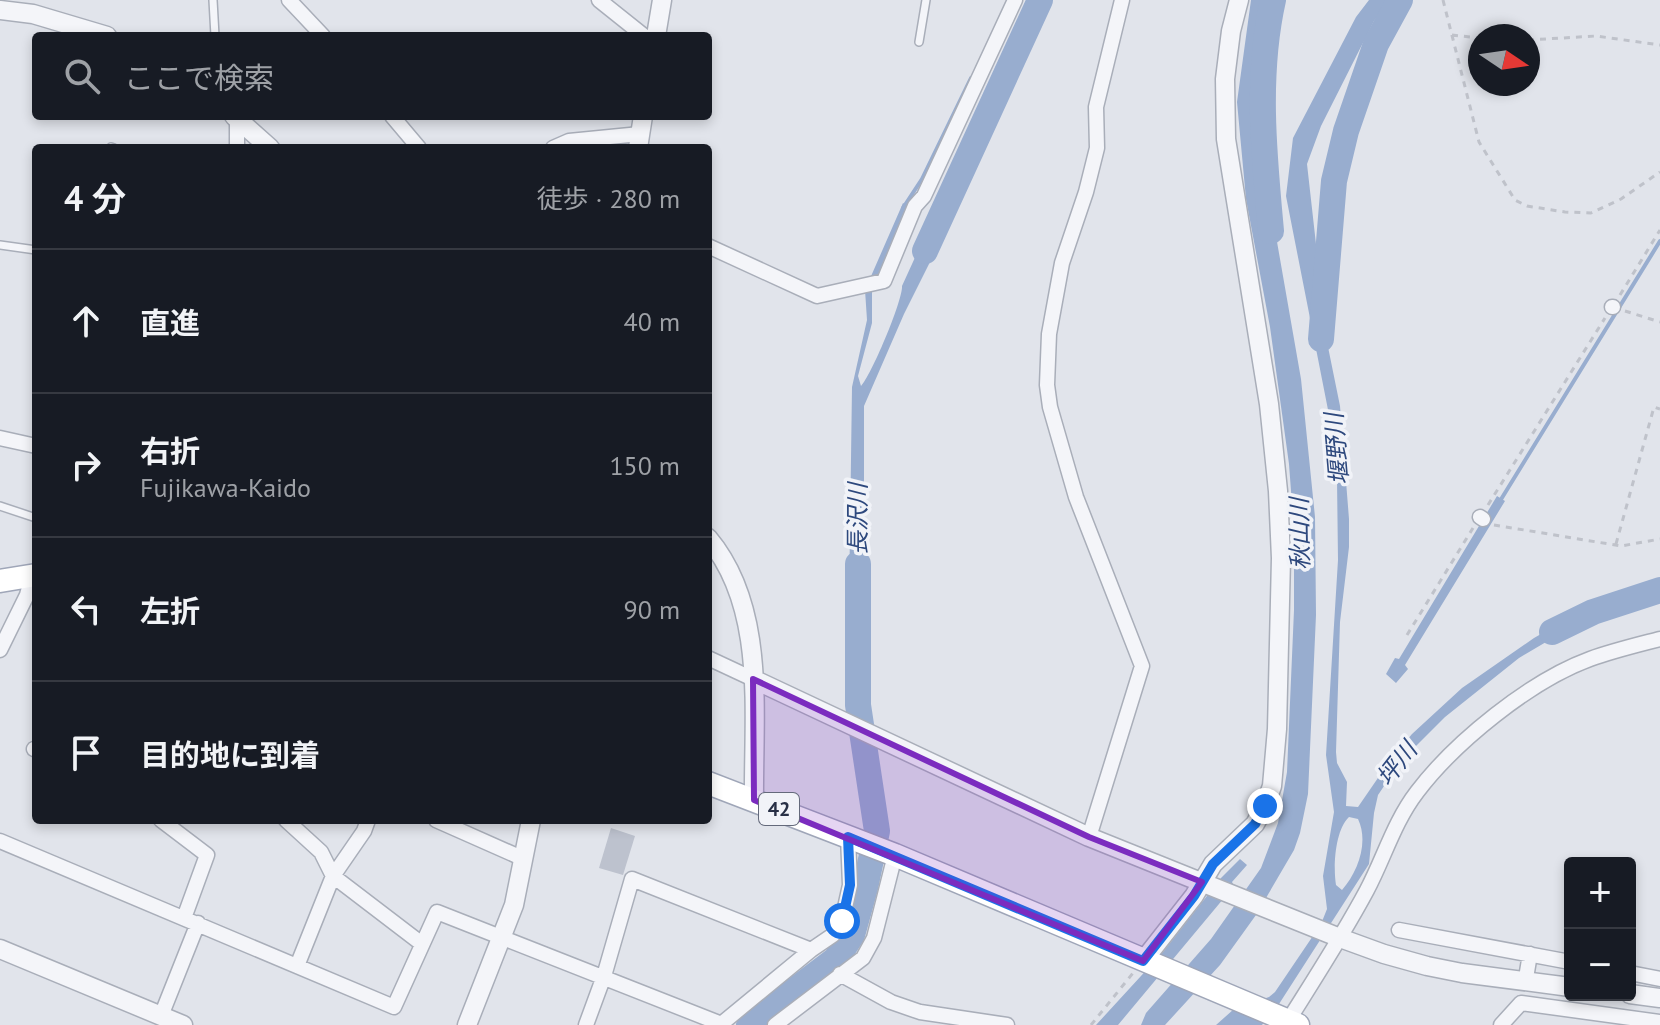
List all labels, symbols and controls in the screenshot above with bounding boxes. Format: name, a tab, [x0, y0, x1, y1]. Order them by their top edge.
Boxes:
north arrow	[1468, 24, 1540, 96]
search box	[32, 32, 712, 120]
icon: search	[60, 54, 104, 98]
text: ここで検索	[124, 58, 274, 97]
text: 4 分	[64, 176, 126, 220]
text: 徒歩 · 280 m	[537, 182, 680, 215]
icon: ahead	[64, 299, 108, 343]
text: 直進	[140, 303, 200, 342]
text: 40 m	[624, 305, 680, 338]
water label: 堰野川	[1318, 409, 1355, 486]
text: 右折	[140, 431, 200, 470]
icon: right	[64, 443, 108, 487]
text: 150 m	[609, 449, 680, 482]
text: Fujikawa-Kaido	[140, 471, 311, 504]
water label: 長沢川	[842, 480, 873, 555]
water label: 秋山川	[1283, 495, 1316, 570]
icon: left	[64, 587, 108, 631]
text: 左折	[140, 591, 200, 630]
text: 90 m	[624, 593, 680, 626]
icon: arrive	[64, 731, 108, 775]
water label: 坪川	[1370, 733, 1425, 792]
text: 目的地に到着	[140, 735, 320, 774]
route end	[1247, 788, 1283, 824]
road number: 42	[759, 793, 799, 825]
map controls	[1564, 857, 1636, 1001]
button: +	[1564, 857, 1636, 929]
route start	[824, 903, 860, 939]
button: −	[1564, 929, 1636, 1001]

